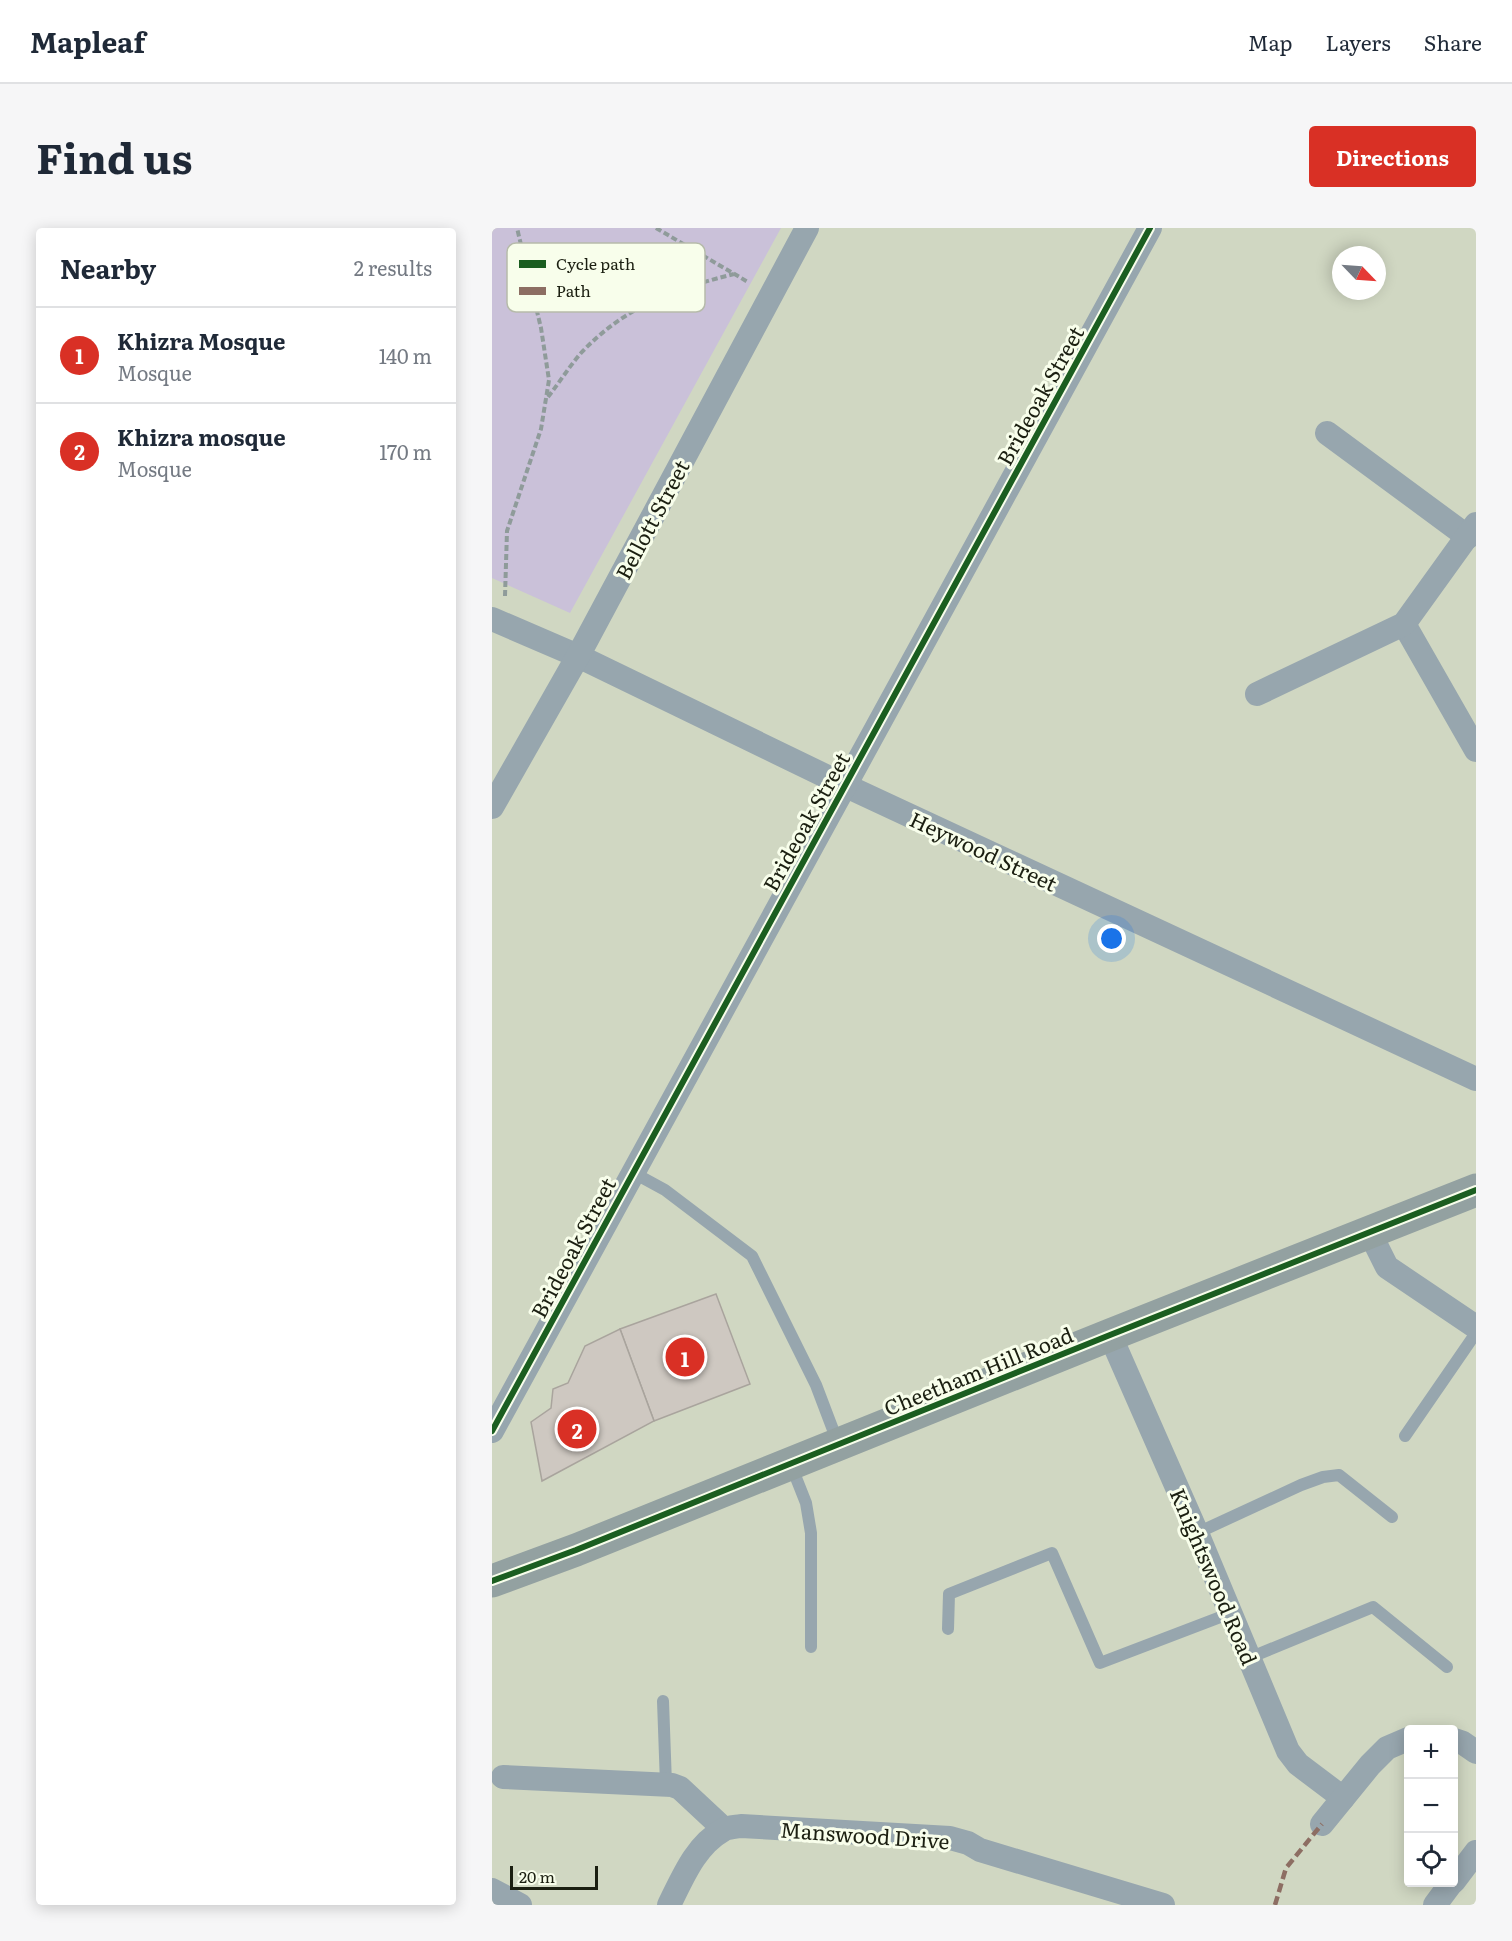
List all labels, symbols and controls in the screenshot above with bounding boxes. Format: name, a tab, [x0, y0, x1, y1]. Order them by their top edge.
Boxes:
text: Mapleaf	[30, 20, 145, 62]
text: Map	[1248, 26, 1293, 57]
text: Layers	[1326, 26, 1391, 57]
text: Share	[1424, 26, 1482, 57]
text: Find us	[36, 125, 193, 187]
button: Directions	[1309, 126, 1476, 187]
legend	[507, 243, 705, 312]
north arrow	[1332, 246, 1386, 300]
text: Nearby	[60, 248, 156, 287]
text: Cycle path	[556, 251, 636, 275]
text: 2 results	[354, 252, 432, 282]
text: Path	[556, 278, 591, 302]
street label: Brideoak Street	[988, 319, 1090, 470]
text: Khizra Mosque	[117, 324, 285, 357]
text: 1	[75, 340, 84, 370]
text: 140 m	[379, 340, 432, 370]
text: Mosque	[117, 357, 192, 387]
text: Khizra mosque	[117, 420, 286, 453]
text: 2	[74, 436, 85, 466]
text: 170 m	[379, 436, 432, 466]
text: Mosque	[117, 453, 192, 483]
street label: Bellott Street	[606, 453, 696, 584]
street label: Brideoak Street	[754, 745, 856, 896]
street label: Heywood Street	[905, 802, 1063, 898]
your location	[1097, 924, 1126, 953]
street label: Brideoak Street	[522, 1171, 622, 1323]
street label: Cheetham Hill Road	[879, 1318, 1077, 1422]
pin: 1	[666, 1334, 704, 1380]
pin: 2	[558, 1406, 596, 1452]
street label: Knightswood Road	[1164, 1483, 1266, 1669]
map controls	[1404, 1725, 1458, 1887]
button: +	[1404, 1725, 1458, 1779]
button: −	[1404, 1779, 1458, 1833]
street label: Manswood Drive	[779, 1813, 951, 1855]
button: locate	[1404, 1833, 1458, 1887]
scale bar	[510, 1863, 598, 1890]
text: 20 m	[519, 1864, 555, 1888]

